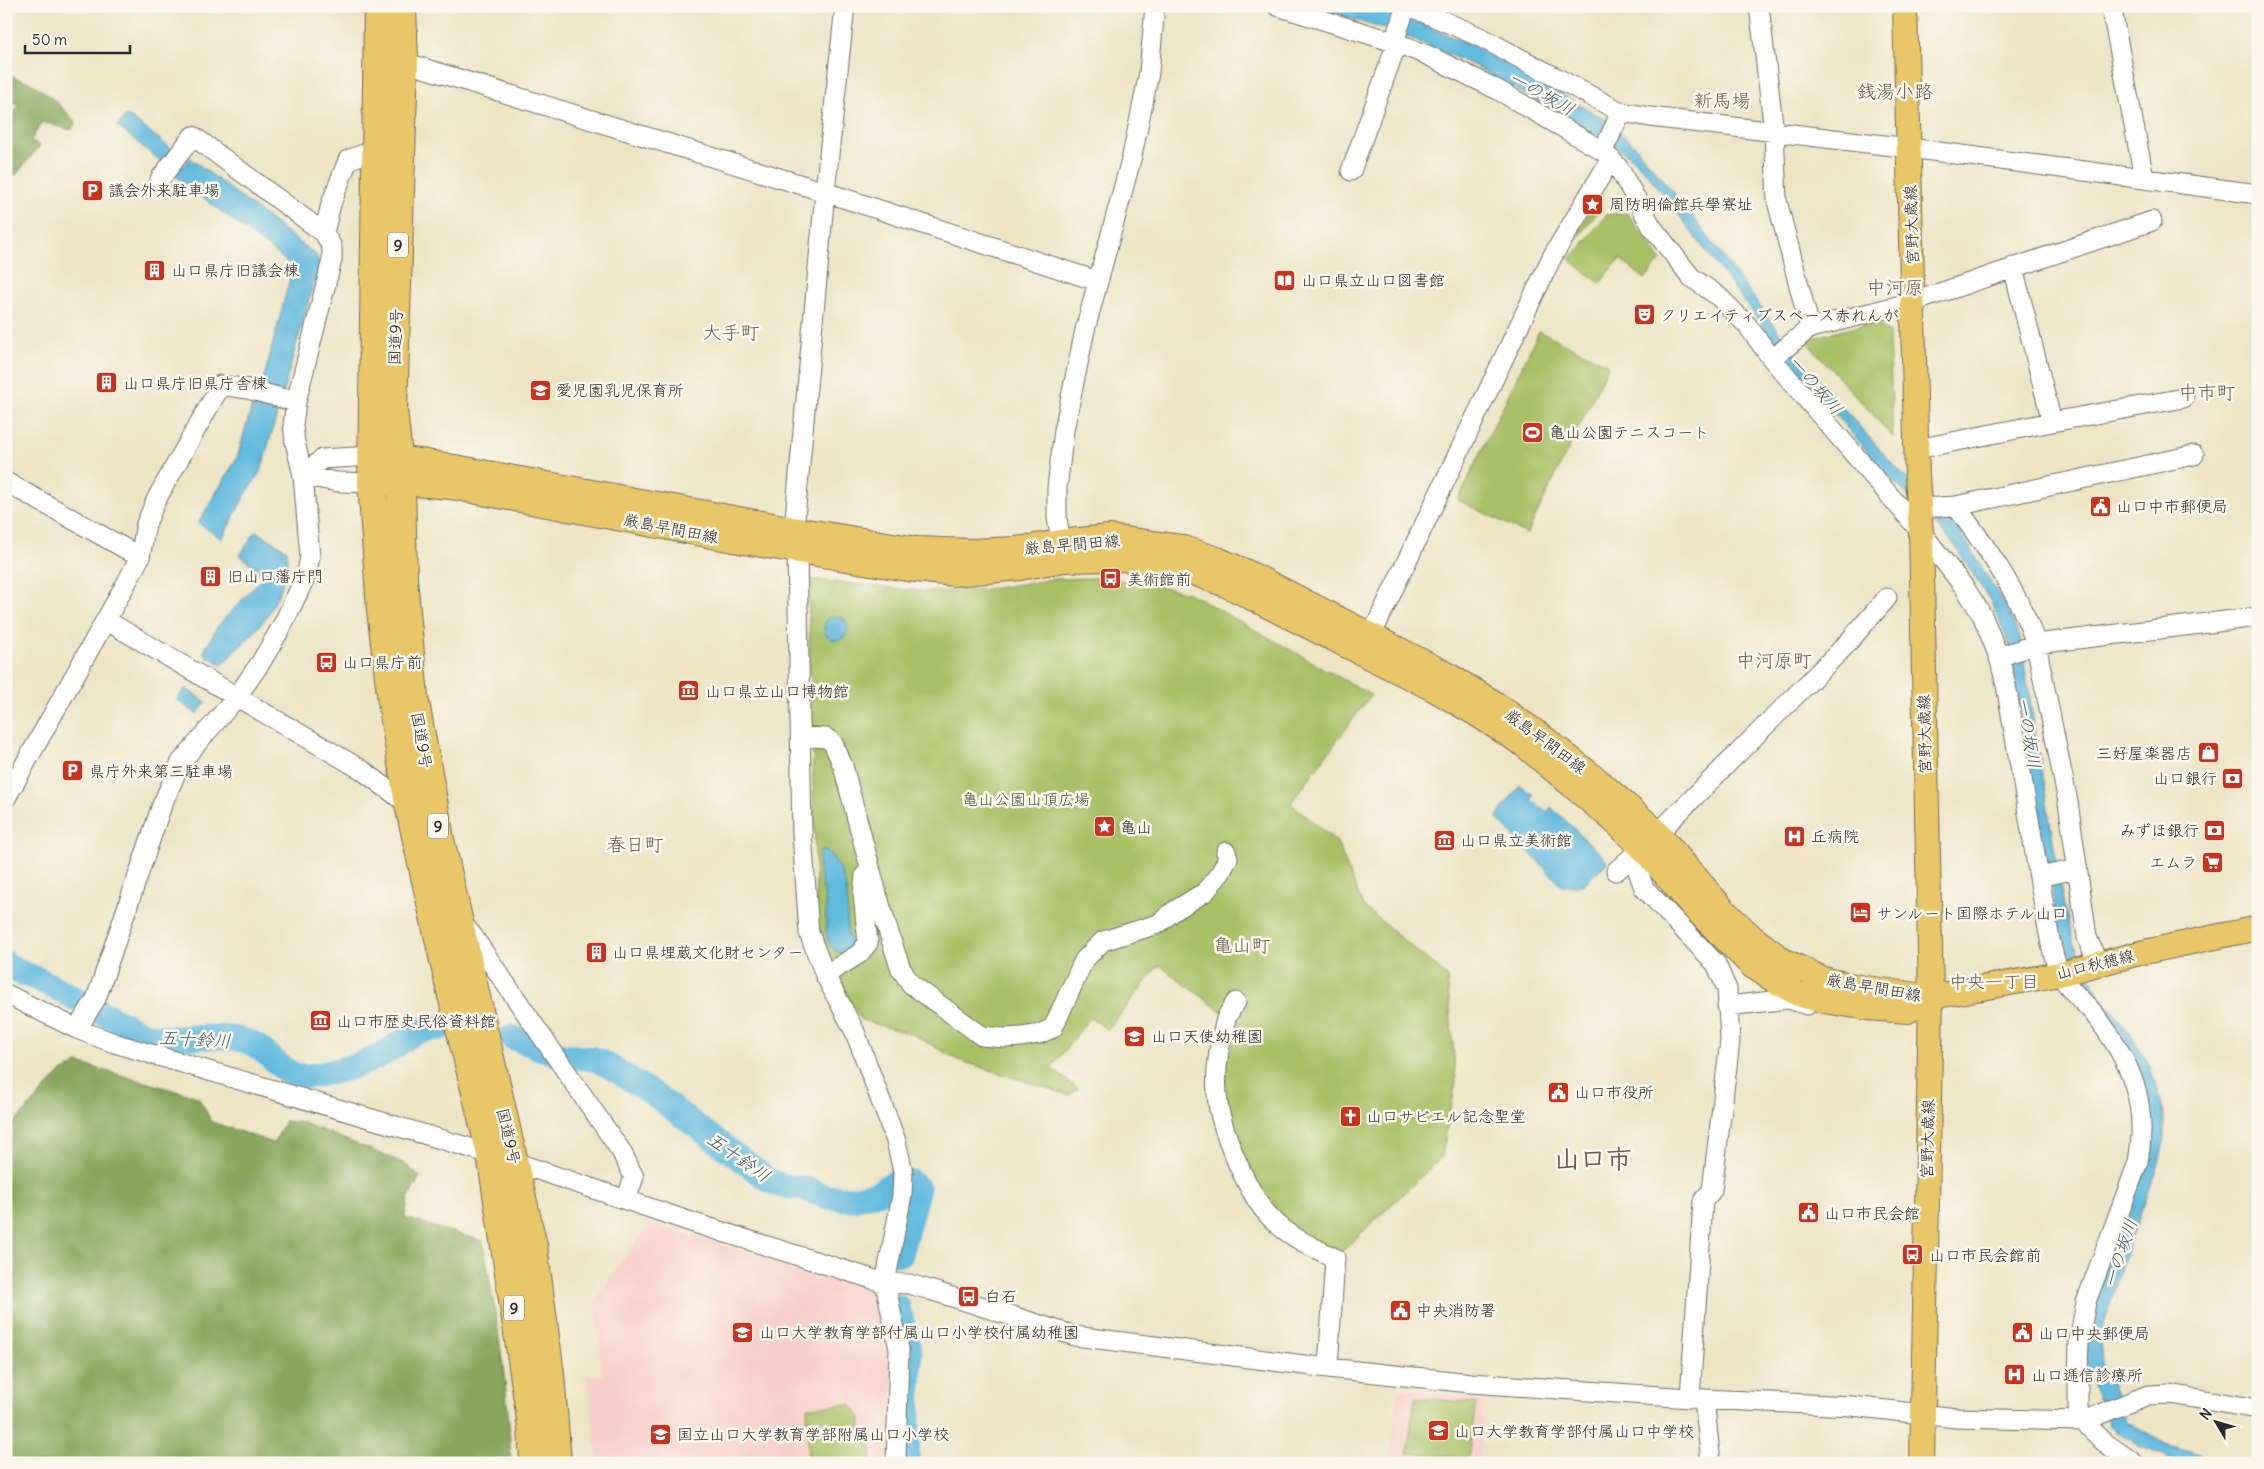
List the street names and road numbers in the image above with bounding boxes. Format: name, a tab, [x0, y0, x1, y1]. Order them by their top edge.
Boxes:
street label: 宮野大歳線	[1900, 185, 1922, 265]
road number: 9	[388, 232, 408, 258]
street label: 国道9号	[384, 308, 406, 366]
street label: 厳島早間田線	[622, 509, 720, 547]
street label: 厳島早間田線	[1023, 530, 1121, 558]
street label: 宮野大歳線	[1913, 694, 1935, 774]
street label: 厳島早間田線	[1502, 704, 1590, 778]
street label: 国道9号	[407, 710, 437, 770]
road number: 9	[428, 814, 448, 838]
street label: 山口秋穂線	[2054, 945, 2136, 983]
street label: 厳島早間田線	[1825, 969, 1923, 1005]
street label: 宮野大歳線	[1916, 1099, 1938, 1179]
street label: 国道9号	[493, 1106, 525, 1166]
road number: 9	[504, 1296, 524, 1320]

